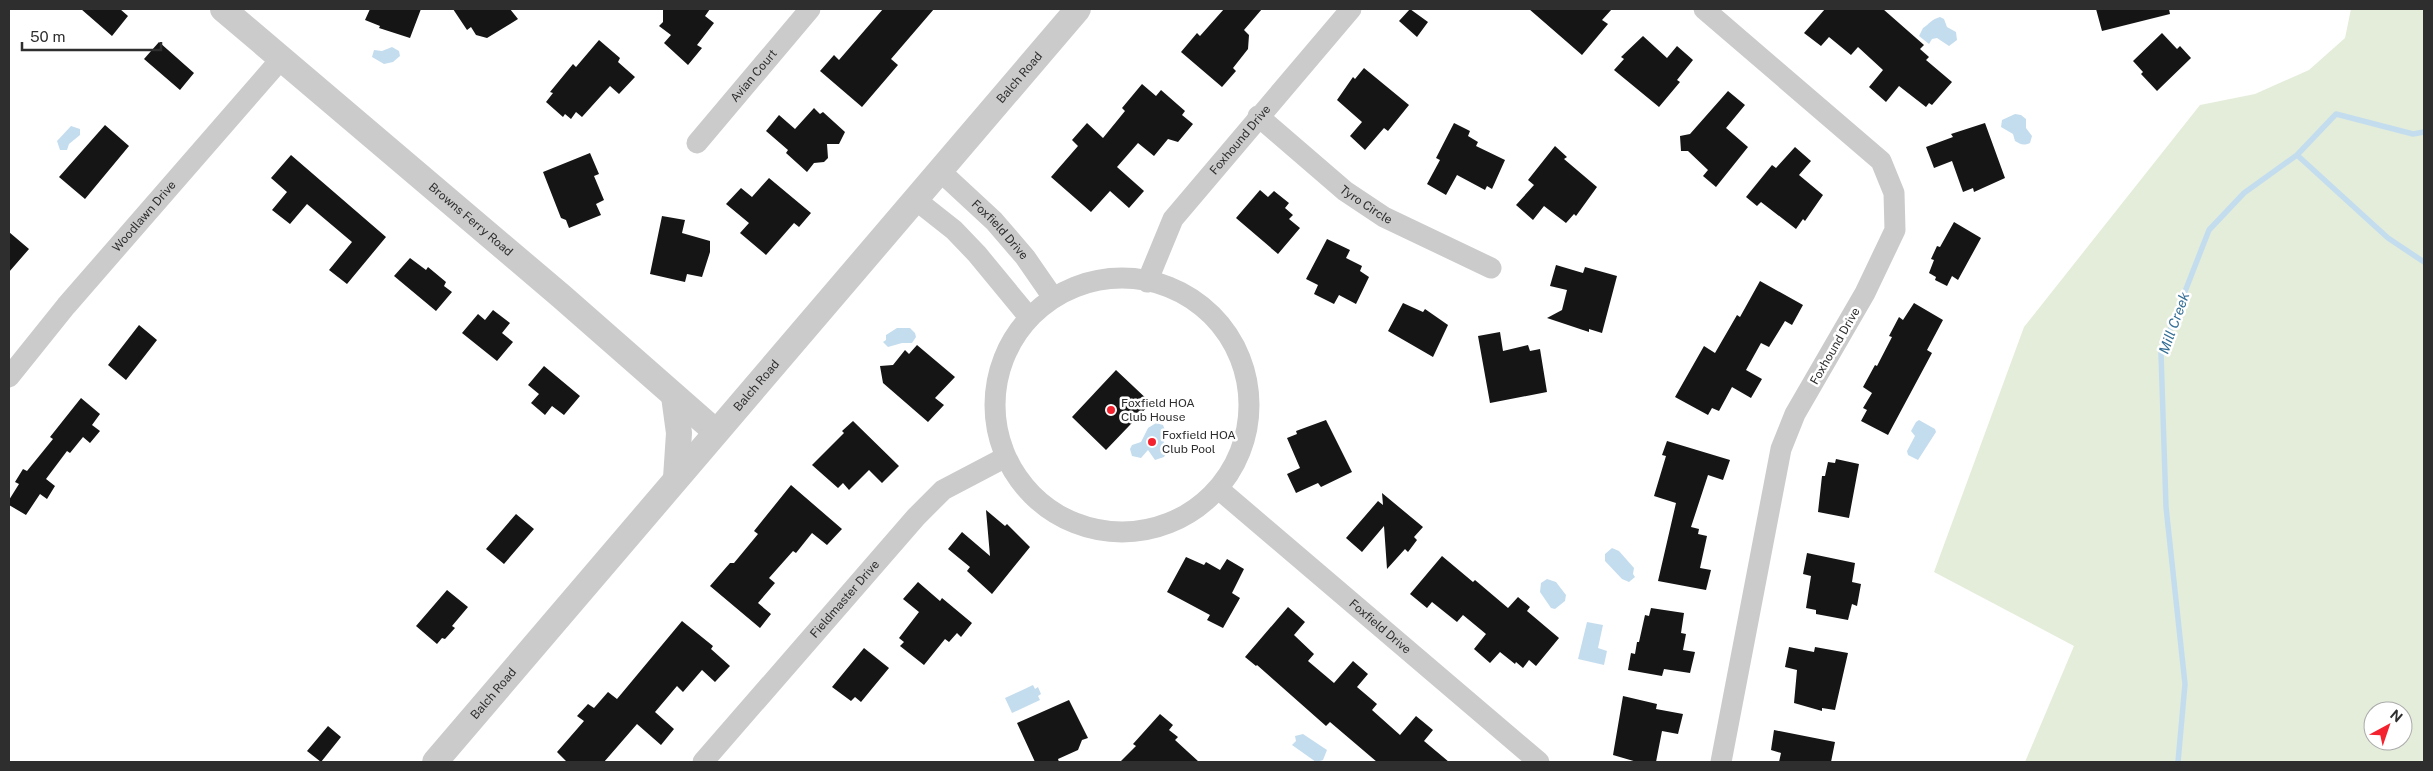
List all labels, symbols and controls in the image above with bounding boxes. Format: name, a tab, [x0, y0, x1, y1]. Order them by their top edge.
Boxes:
scale bar	[22, 20, 161, 52]
text: 50 m	[30, 28, 65, 45]
street label: Avian Court	[728, 46, 780, 105]
street label: Balch Road	[994, 49, 1045, 106]
street label: Foxhound Drive	[1207, 102, 1274, 177]
street label: Woodlawn Drive	[109, 178, 179, 255]
street label: Browns Ferry Road	[426, 180, 516, 259]
street label: Tyro Circle	[1337, 183, 1395, 227]
street label: Foxfield Drive	[969, 197, 1031, 263]
water label: Mill Creek	[2155, 290, 2193, 356]
street label: Foxhound Drive	[1807, 305, 1863, 387]
street label: Balch Road	[731, 357, 782, 414]
place label: Foxfield HOA Club House	[1121, 396, 1195, 424]
marker: Foxfield HOA Club House	[1105, 404, 1117, 416]
place label: Foxfield HOA Club Pool	[1162, 428, 1236, 456]
marker: Foxfield HOA Club Pool	[1146, 436, 1158, 448]
street label: Fieldmaster Drive	[807, 557, 882, 641]
street label: Foxfield Drive	[1346, 596, 1414, 657]
street label: Balch Road	[468, 665, 519, 722]
north arrow	[2363, 701, 2413, 751]
text: N	[2387, 706, 2406, 726]

